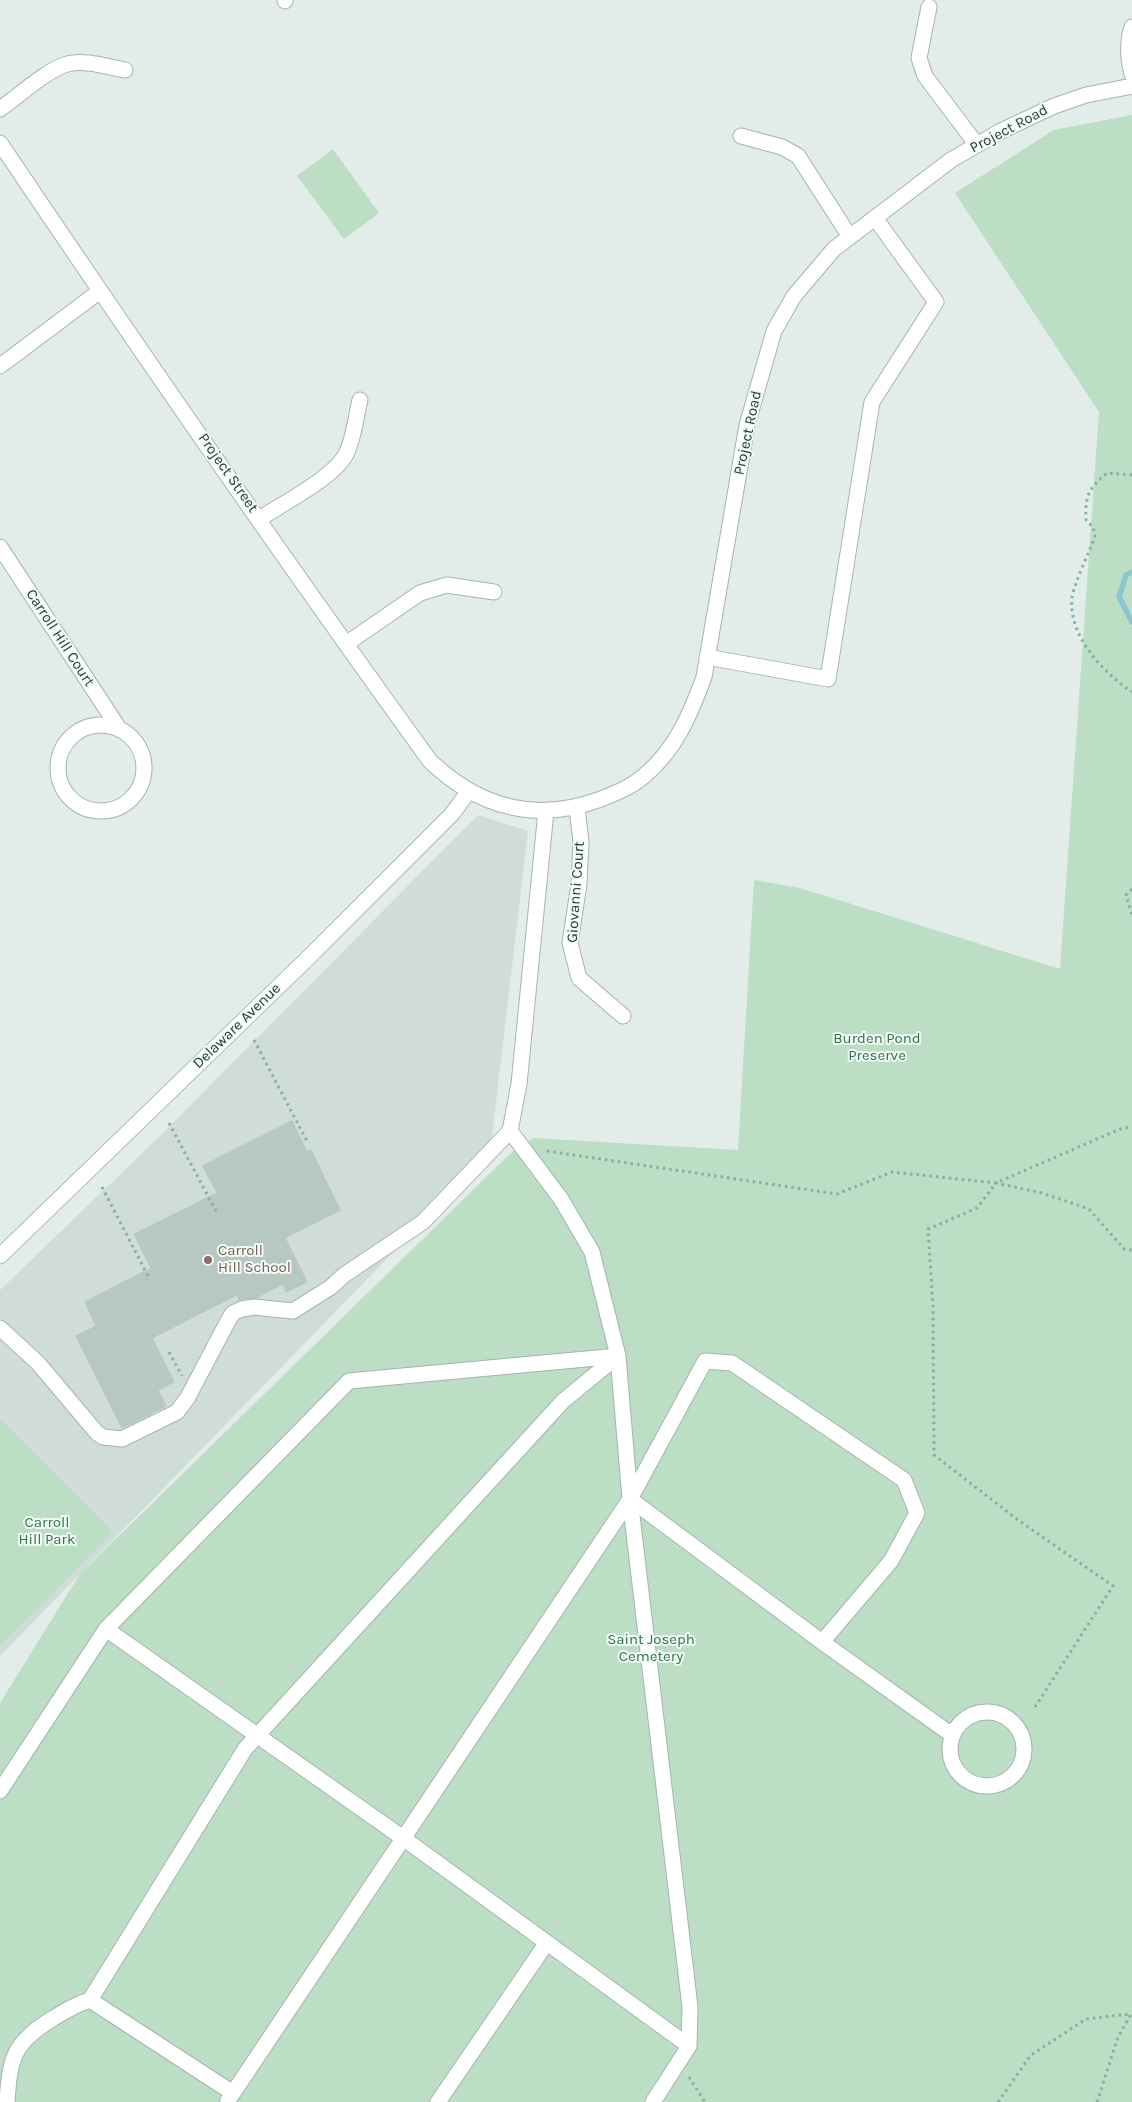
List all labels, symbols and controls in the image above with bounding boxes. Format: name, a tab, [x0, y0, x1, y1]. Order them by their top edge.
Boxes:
street label: Project Road	[967, 101, 1051, 157]
street label: Project Road	[730, 389, 766, 477]
street label: Project Street	[194, 430, 262, 516]
street label: Carroll Hill Court	[22, 586, 98, 690]
street label: Giovanni Court	[563, 841, 589, 943]
street label: Delaware Avenue	[189, 980, 285, 1072]
park label: Burden Pond Preserve	[833, 1030, 921, 1065]
place label: Carroll Hill School	[218, 1242, 291, 1277]
marker: Carroll Hill School	[202, 1254, 214, 1266]
park label: Carroll Hill Park	[19, 1514, 75, 1549]
park label: Saint Joseph Cemetery	[607, 1631, 695, 1666]

